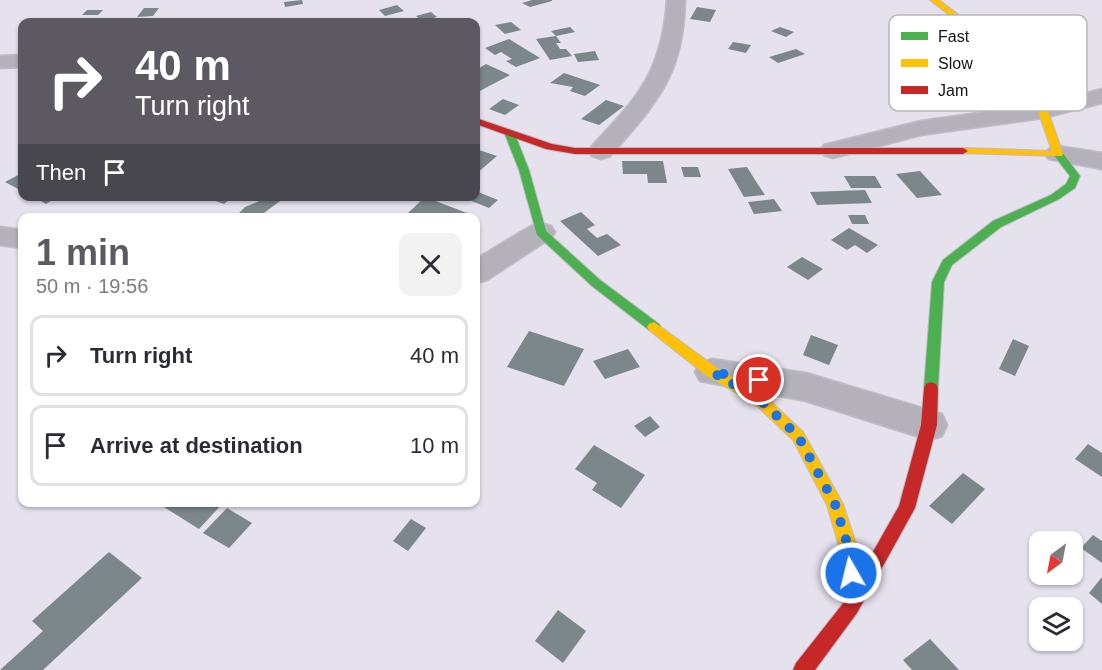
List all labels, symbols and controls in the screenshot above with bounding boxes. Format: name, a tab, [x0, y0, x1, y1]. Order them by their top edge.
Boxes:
legend	[889, 15, 1087, 111]
text: Fast	[938, 28, 970, 45]
icon: right	[36, 42, 114, 120]
text: 40 m	[135, 42, 231, 89]
text: Slow	[938, 55, 973, 72]
text: Jam	[938, 82, 968, 99]
text: Turn right	[135, 91, 250, 121]
icon: arrive	[98, 156, 131, 189]
text: Then	[36, 160, 86, 185]
text: 1 min	[36, 232, 130, 273]
button: close	[399, 233, 462, 296]
text: 50 m · 19:56	[36, 275, 148, 297]
icon: right	[39, 339, 72, 372]
text: Turn right	[90, 343, 192, 368]
text: 40 m	[410, 343, 459, 368]
pin	[733, 354, 784, 405]
icon: arrive	[742, 363, 775, 396]
icon: arrive	[39, 429, 72, 462]
text: Arrive at destination	[90, 433, 303, 458]
text: 10 m	[410, 433, 459, 458]
north arrow	[1029, 531, 1083, 585]
map controls	[1029, 531, 1083, 651]
position arrow	[819, 541, 883, 605]
button: layers	[1029, 597, 1083, 651]

